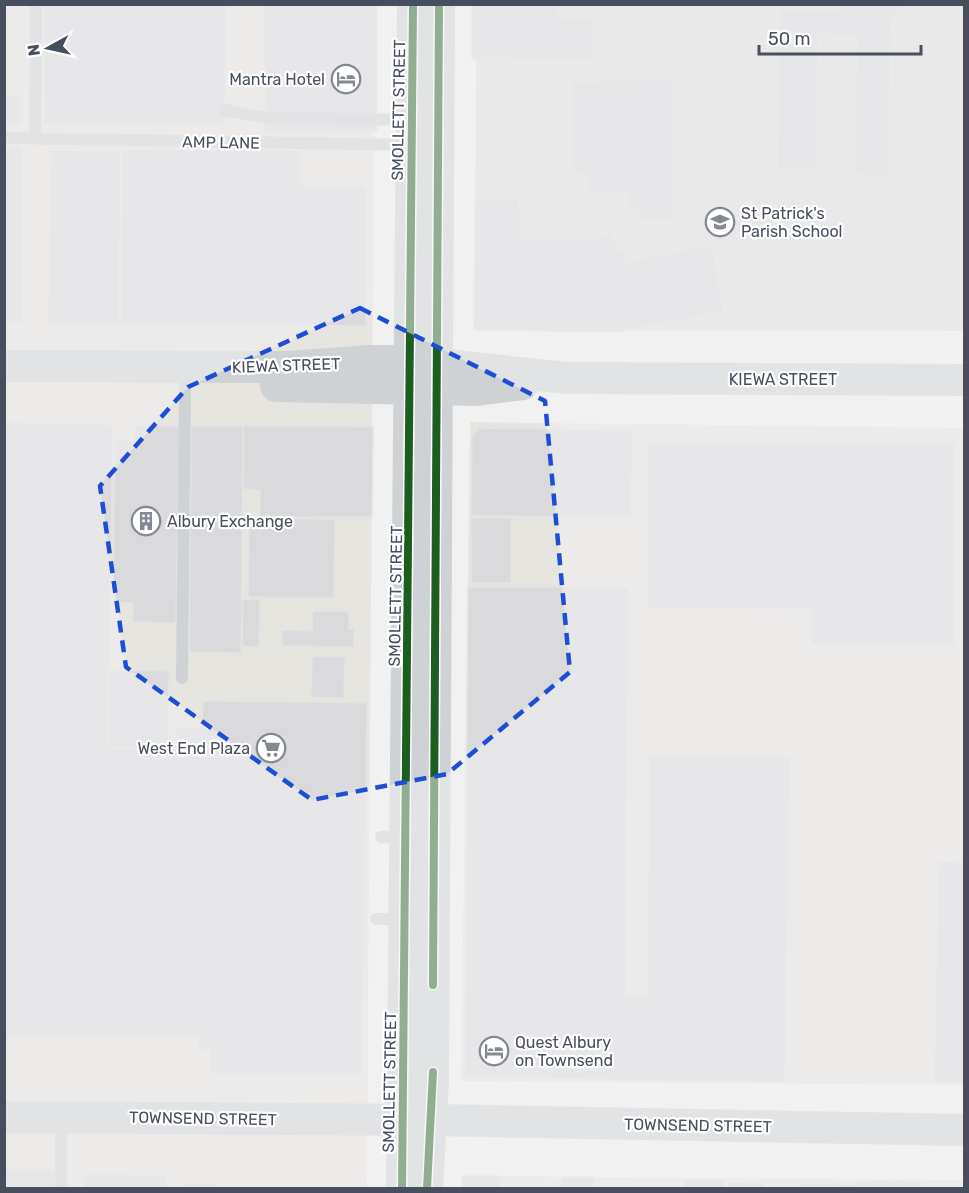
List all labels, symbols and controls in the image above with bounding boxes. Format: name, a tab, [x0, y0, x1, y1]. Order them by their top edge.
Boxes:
north arrow	[18, 18, 78, 78]
scale bar	[759, 18, 921, 56]
text: 50 m	[768, 28, 811, 50]
street label: SMOLLETT STREET	[388, 39, 409, 181]
text: N	[23, 43, 44, 57]
hotel icon: Mantra Hotel	[330, 63, 362, 95]
place label: Mantra Hotel	[229, 70, 325, 89]
street label: AMP LANE	[182, 132, 260, 153]
place label: St Patrick's Parish School	[741, 204, 843, 241]
school or university icon: St Patrick's Parish School	[704, 206, 736, 238]
street label: KIEWA STREET	[231, 354, 341, 377]
street label: KIEWA STREET	[729, 370, 837, 389]
building icon: Albury Exchange	[130, 505, 162, 537]
place label: Albury Exchange	[167, 512, 293, 531]
street label: SMOLLETT STREET	[385, 525, 406, 667]
supermarket icon: West End Plaza	[255, 732, 287, 764]
place label: West End Plaza	[137, 739, 250, 758]
street label: SMOLLETT STREET	[379, 1011, 400, 1153]
place label: Quest Albury on Townsend	[515, 1033, 613, 1070]
hotel icon: Quest Albury on Townsend	[478, 1035, 510, 1067]
street label: TOWNSEND STREET	[129, 1108, 277, 1129]
street label: TOWNSEND STREET	[624, 1115, 772, 1136]

